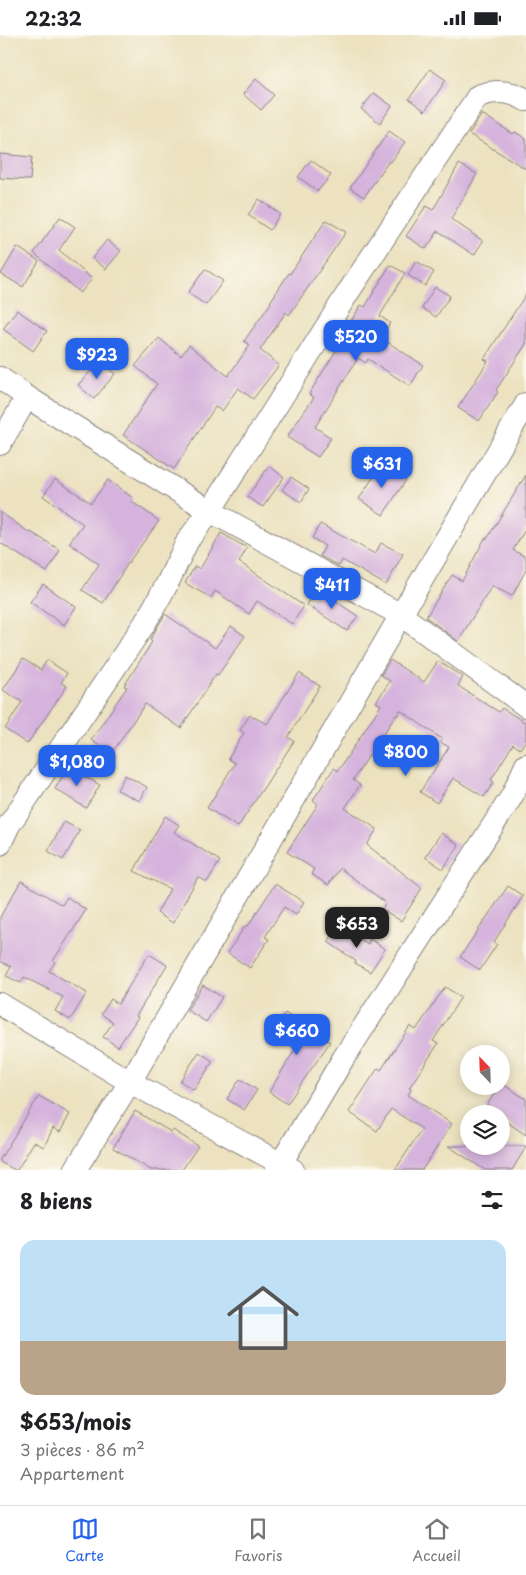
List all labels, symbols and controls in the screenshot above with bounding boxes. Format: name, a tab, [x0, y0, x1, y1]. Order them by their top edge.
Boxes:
text: 22:32	[25, 4, 82, 32]
pin: $520	[326, 319, 386, 362]
text: $520	[335, 324, 377, 348]
pin: $923	[67, 337, 127, 380]
text: $923	[76, 342, 118, 366]
pin: $631	[352, 447, 412, 489]
text: $631	[363, 451, 401, 475]
pin: $411	[302, 567, 362, 610]
text: $411	[315, 572, 349, 596]
pin: $800	[376, 735, 436, 777]
text: $800	[384, 739, 428, 763]
pin: $1,080	[36, 745, 118, 787]
text: $1,080	[49, 749, 105, 773]
pin: $653	[327, 907, 387, 949]
text: $653	[336, 911, 378, 935]
pin: $660	[267, 1013, 327, 1056]
text: $660	[275, 1018, 319, 1042]
north arrow	[460, 1045, 510, 1095]
map controls	[460, 1045, 510, 1155]
button: layers	[460, 1105, 510, 1155]
text: 8 biens	[20, 1184, 92, 1216]
icon: filters	[478, 1186, 506, 1214]
icon: home	[218, 1273, 308, 1363]
text: $653/mois	[20, 1405, 131, 1437]
text: 3 pièces · 86 m²	[20, 1437, 145, 1461]
text: Appartement	[20, 1461, 124, 1485]
tab: Carte	[65, 1515, 104, 1566]
tab: Favoris	[234, 1515, 282, 1566]
tab: Accueil	[413, 1515, 461, 1566]

